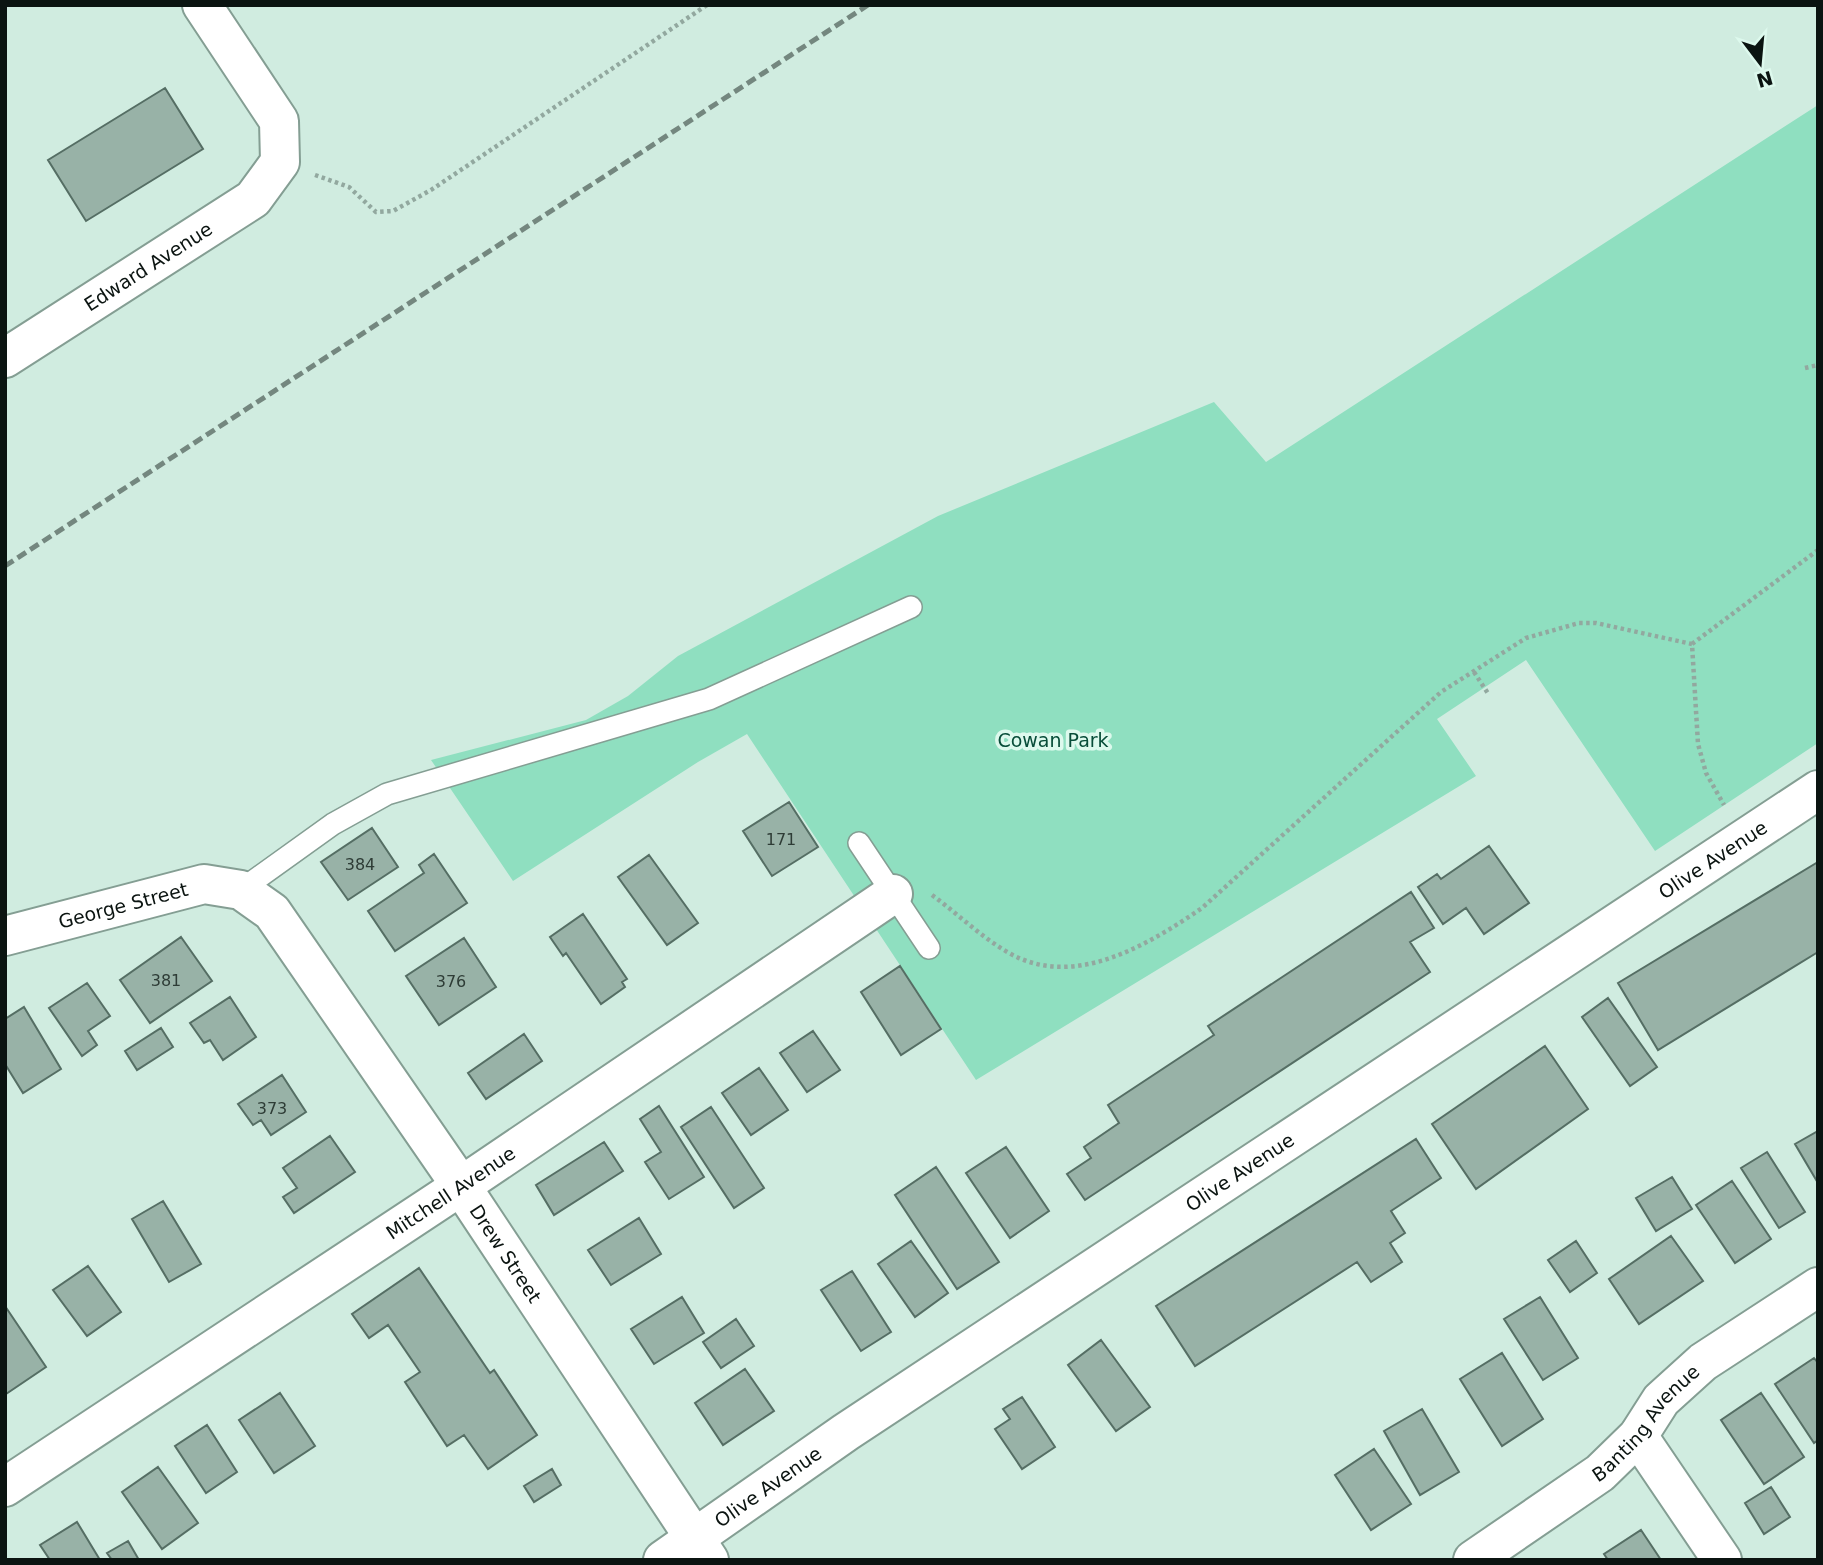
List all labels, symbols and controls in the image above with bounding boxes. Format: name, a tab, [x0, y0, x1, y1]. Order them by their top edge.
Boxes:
north arrow	[1725, 28, 1795, 98]
text: N	[1754, 67, 1775, 92]
street label: Edward Avenue	[80, 217, 216, 315]
park label: Cowan Park	[997, 729, 1109, 751]
street label: Olive Avenue	[1654, 816, 1771, 903]
house number: 171	[766, 830, 796, 849]
house number: 384	[345, 855, 375, 874]
street label: George Street	[56, 878, 190, 933]
house number: 381	[151, 971, 181, 990]
house number: 376	[436, 972, 466, 991]
house number: 373	[257, 1099, 287, 1118]
street label: Olive Avenue	[1181, 1128, 1298, 1216]
street label: Mitchell Avenue	[382, 1142, 519, 1243]
street label: Drew Street	[465, 1200, 546, 1307]
street label: Banting Avenue	[1588, 1360, 1704, 1486]
street label: Olive Avenue	[710, 1442, 825, 1532]

